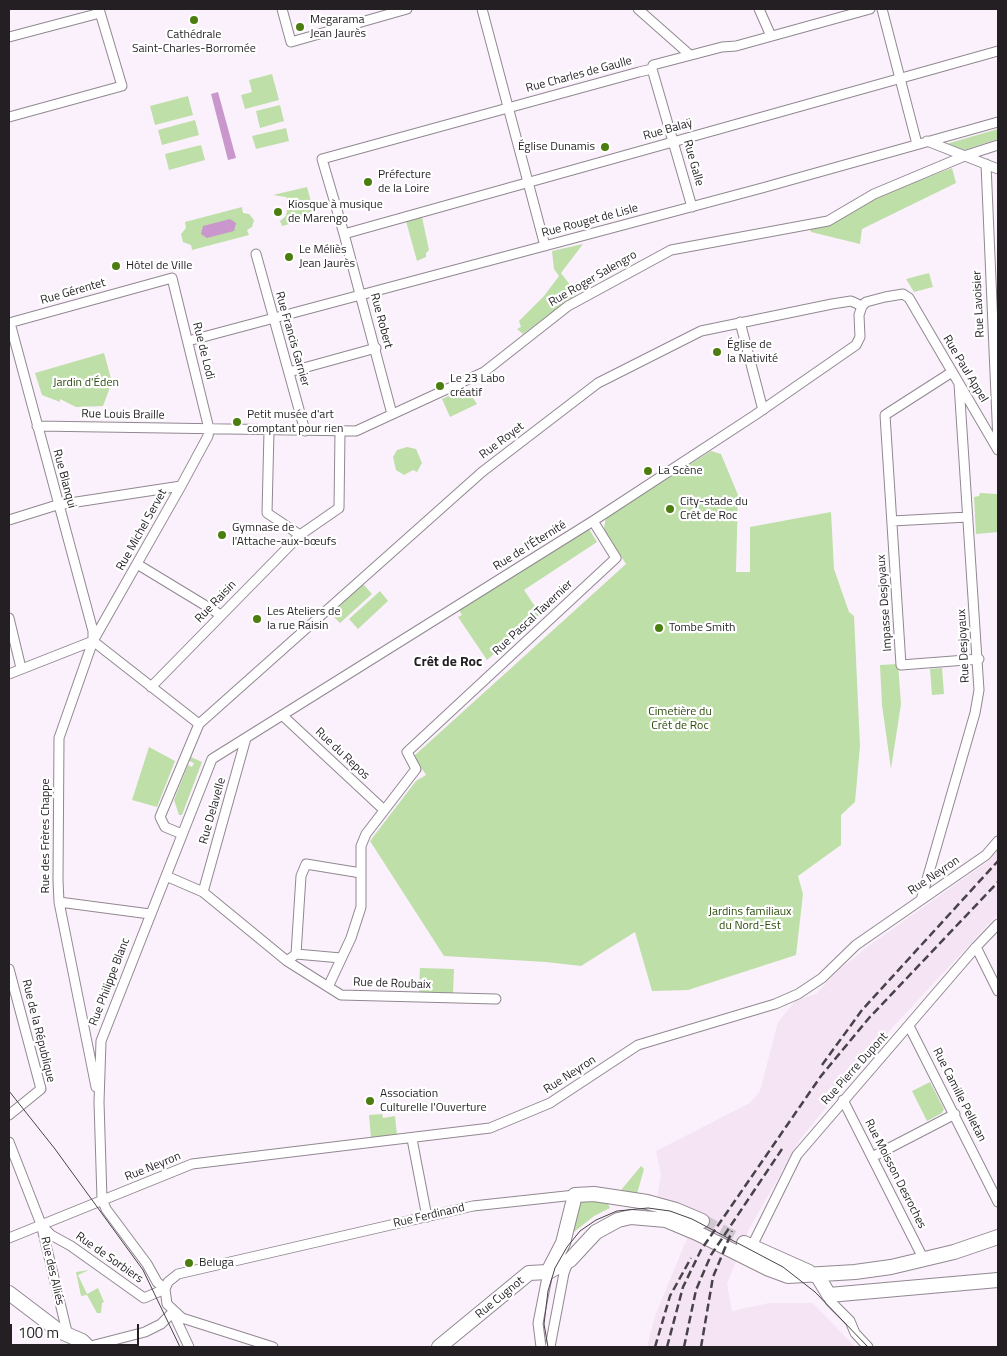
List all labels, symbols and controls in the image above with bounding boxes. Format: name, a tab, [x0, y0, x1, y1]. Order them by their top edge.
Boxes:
place label: Megarama Jean Jaurès	[310, 13, 366, 41]
marker: Cathédrale Saint-Charles-Borromée	[188, 14, 200, 26]
marker: Megarama Jean Jaurès	[294, 21, 306, 33]
place label: Cathédrale Saint-Charles-Borromée	[132, 28, 256, 56]
street label: Rue Charles de Gaulle	[524, 54, 634, 96]
street label: Rue Balaÿ	[642, 116, 694, 144]
street label: Rue Galle	[680, 138, 706, 188]
place label: Église Dunamis	[518, 140, 595, 154]
marker: Église Dunamis	[599, 141, 611, 153]
place label: Préfecture de la Loire	[378, 168, 431, 196]
marker: Préfecture de la Loire	[362, 176, 374, 188]
place label: Kiosque à musique de Marengo	[288, 198, 383, 226]
street label: Rue Rouget de Lisle	[540, 201, 640, 241]
marker: Kiosque à musique de Marengo	[272, 206, 284, 218]
place label: Le Méliès Jean Jaurès	[299, 243, 355, 271]
street label: Rue Roger Salengro	[546, 248, 640, 310]
marker: Le Méliès Jean Jaurès	[283, 251, 295, 263]
place label: Hôtel de Ville	[126, 259, 192, 273]
marker: Hôtel de Ville	[110, 260, 122, 272]
street label: Rue Lavoisier	[970, 270, 988, 338]
street label: Rue Gérentet	[39, 276, 107, 308]
street label: Rue Francis Garnier	[272, 290, 312, 388]
street label: Rue Robert	[367, 292, 395, 350]
street label: Rue de Lodi	[189, 321, 217, 381]
street label: Rue Paul Appel	[939, 333, 991, 405]
place label: Église de la Nativité	[727, 338, 778, 366]
marker: Église de la Nativité	[711, 346, 723, 358]
place label: Le 23 Labo créatif	[450, 372, 505, 400]
park label: Jardin d'Éden	[53, 376, 119, 390]
marker: Le 23 Labo créatif	[434, 380, 446, 392]
street label: Rue Louis Braille	[81, 407, 165, 423]
place label: Petit musée d'art comptant pour rien	[247, 408, 343, 436]
marker: Petit musée d'art comptant pour rien	[231, 416, 243, 428]
street label: Rue Royet	[477, 420, 527, 462]
street label: Rue Blanqui	[49, 448, 79, 510]
place label: La Scène	[658, 464, 703, 478]
marker: La Scène	[642, 465, 654, 477]
street label: Rue Michel Servet	[114, 487, 170, 573]
place label: City-stade du Crêt de Roc	[680, 495, 748, 523]
marker: City-stade du Crêt de Roc	[664, 503, 676, 515]
street label: Rue de l'Éternité	[491, 518, 569, 574]
place label: Gymnase de l'Attache-aux-bœufs	[232, 521, 336, 549]
marker: Gymnase de l'Attache-aux-bœufs	[216, 529, 228, 541]
street label: Impasse Desjoyaux	[874, 554, 896, 652]
street label: Rue Pascal Tavernier	[490, 577, 576, 659]
street label: Rue Raisin	[192, 578, 240, 626]
place label: Les Ateliers de la rue Raisin	[267, 605, 340, 633]
street label: Rue Desjoyaux	[955, 609, 973, 683]
marker: Les Ateliers de la rue Raisin	[251, 613, 263, 625]
place label: Tombe Smith	[669, 621, 735, 635]
marker: Tombe Smith	[653, 622, 665, 634]
district label: Crêt de Roc	[414, 655, 482, 671]
park label: Cimetière du Crêt de Roc	[648, 705, 712, 733]
street label: Rue du Repos	[312, 725, 372, 783]
street label: Rue Delavelle	[197, 776, 229, 846]
street label: Rue des Frères Chappe	[39, 778, 53, 894]
street label: Rue Neyron	[906, 854, 962, 898]
park label: Jardins familiaux du Nord-Est	[709, 905, 791, 933]
street label: Rue Philippe Blanc	[87, 936, 133, 1028]
street label: Rue de Roubaix	[353, 975, 431, 993]
street label: Rue de la République	[18, 978, 58, 1084]
street label: Rue Pierre Dupont	[819, 1030, 891, 1108]
street label: Rue Camille Pelletan	[929, 1046, 989, 1144]
street label: Rue Neyron	[541, 1053, 599, 1097]
place label: Association Culturelle l'Ouverture	[380, 1087, 487, 1115]
marker: Association Culturelle l'Ouverture	[364, 1095, 376, 1107]
street label: Rue Moisson Desroches	[861, 1117, 929, 1231]
street label: Rue Neyron	[123, 1149, 183, 1185]
street label: Rue Ferdinand	[392, 1201, 466, 1231]
street label: Rue de Sorbiers	[72, 1229, 146, 1287]
street label: Rue des Alliés	[37, 1235, 67, 1307]
place label: Beluga	[199, 1256, 234, 1270]
marker: Beluga	[183, 1257, 195, 1269]
street label: Rue Cugnot	[473, 1274, 527, 1322]
scale bar	[12, 1314, 141, 1346]
text: 100 m	[18, 1321, 59, 1344]

